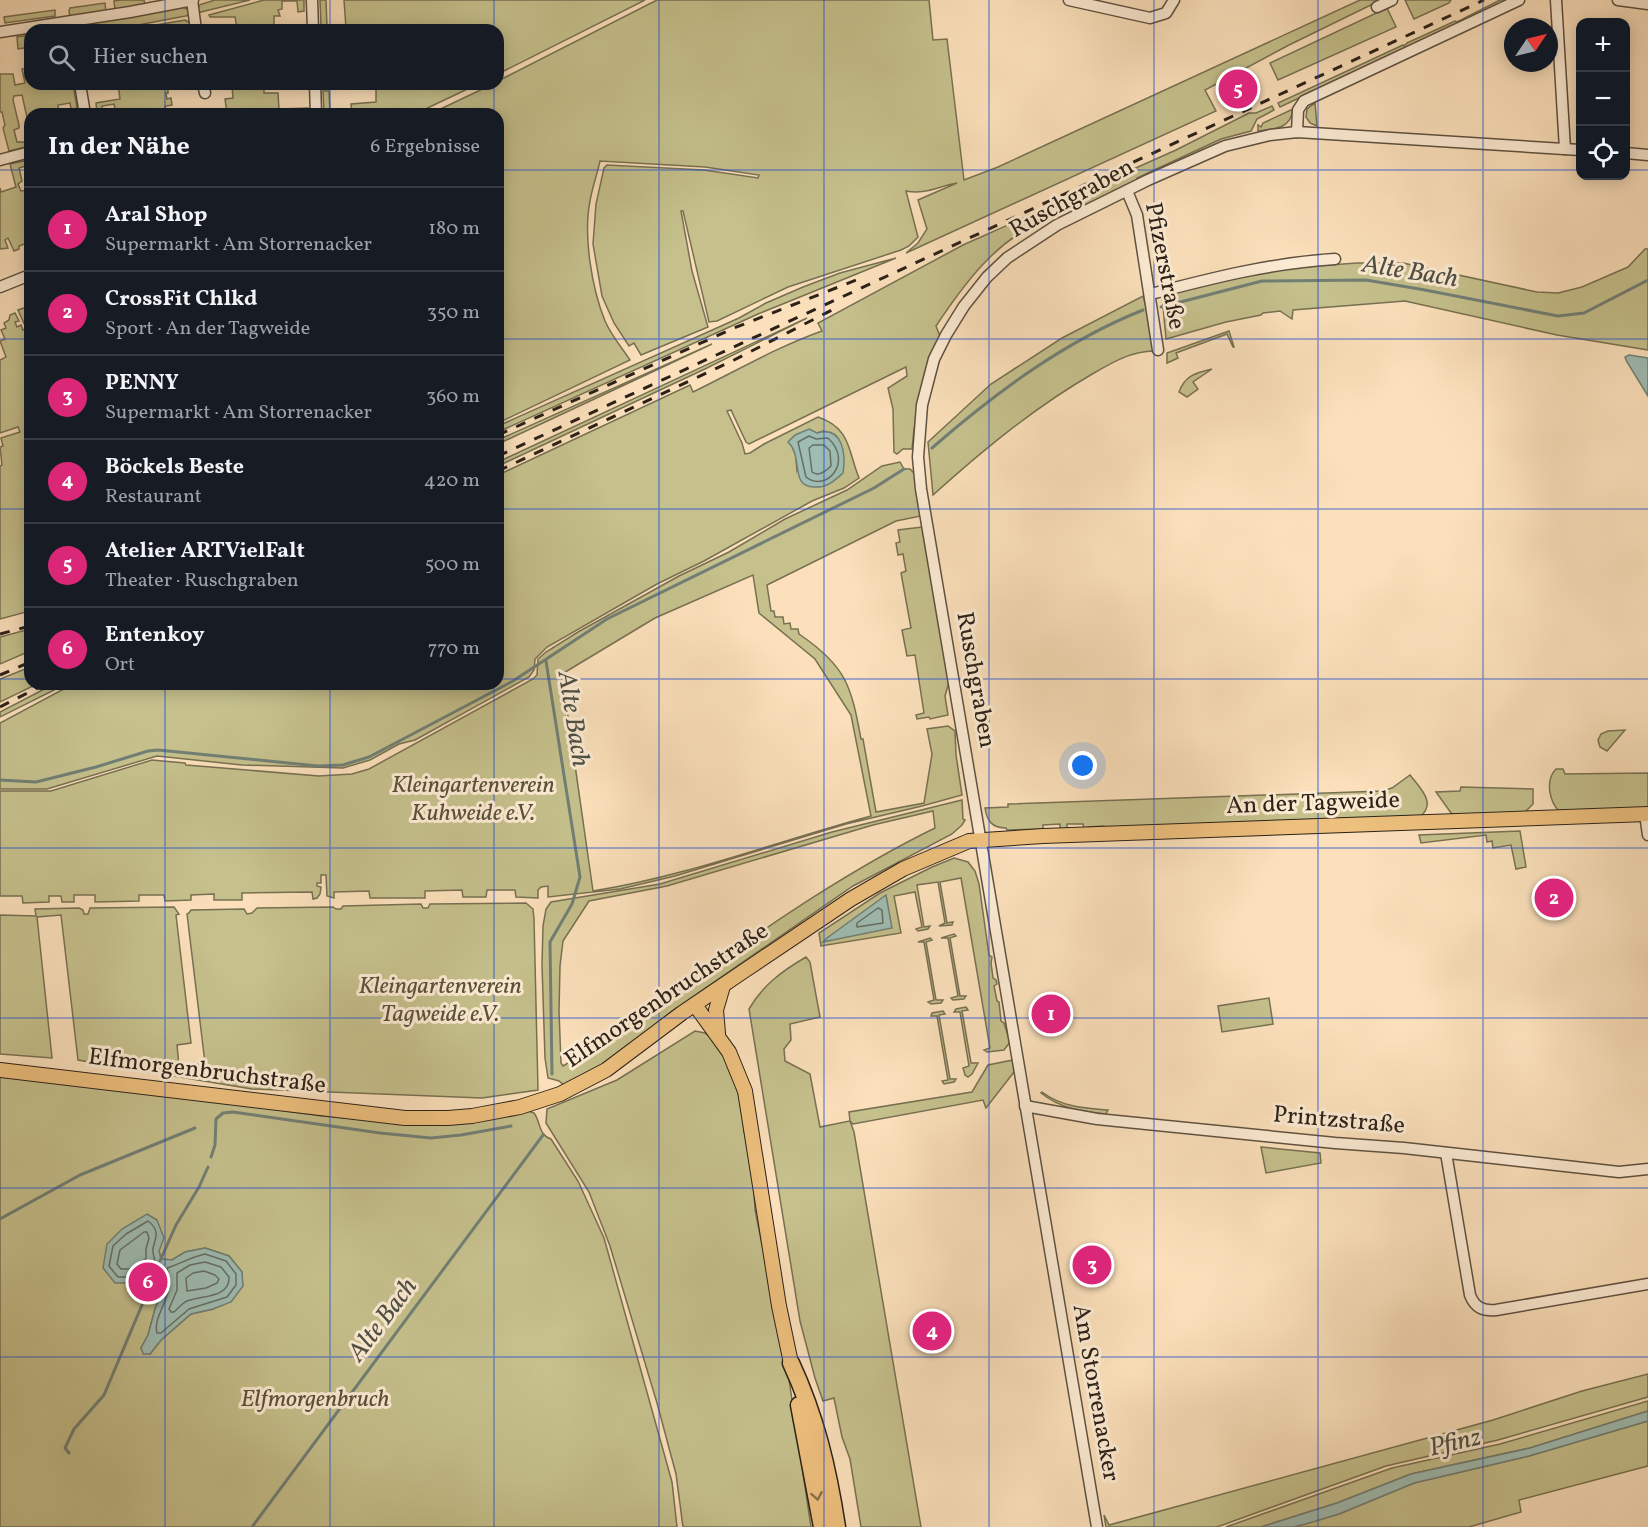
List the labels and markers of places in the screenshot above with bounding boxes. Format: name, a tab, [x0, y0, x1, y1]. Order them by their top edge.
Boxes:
pin: 5	[1218, 66, 1258, 112]
pin: 2	[1534, 876, 1574, 920]
pin: 1	[1032, 992, 1070, 1036]
pin: 3	[1072, 1242, 1112, 1288]
pin: 6	[128, 1260, 168, 1304]
pin: 4	[912, 1308, 952, 1354]

